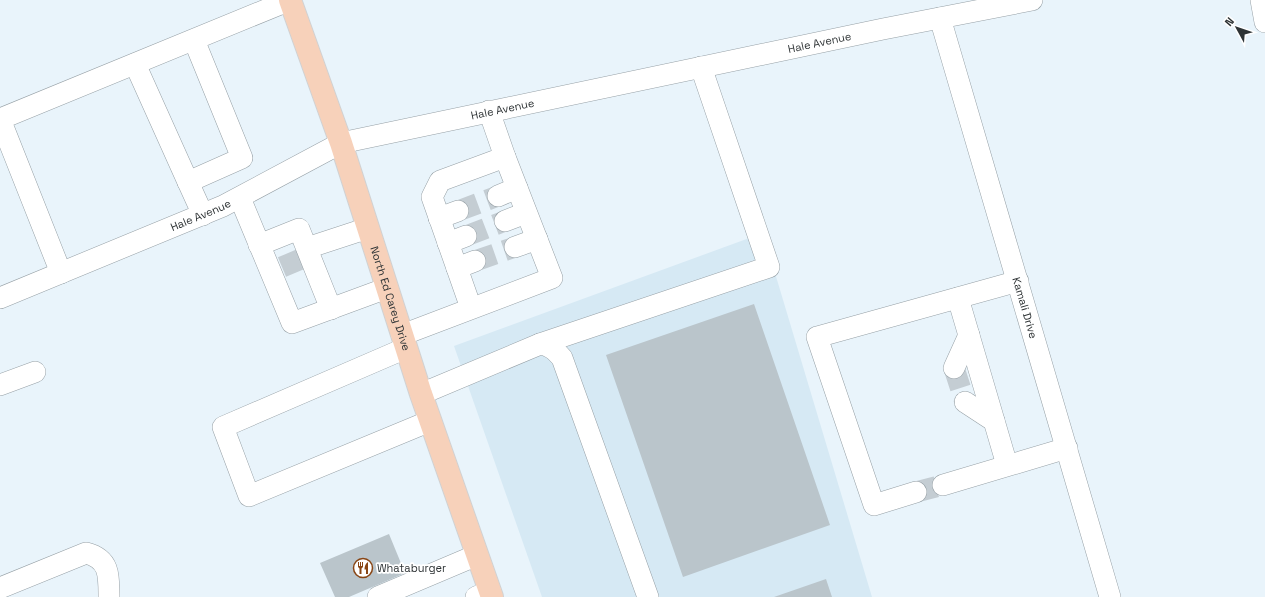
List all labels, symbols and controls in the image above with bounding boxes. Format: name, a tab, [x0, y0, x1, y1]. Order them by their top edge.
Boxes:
north arrow	[1217, 8, 1257, 48]
text: N	[1222, 14, 1237, 29]
street label: Hale Avenue	[787, 29, 852, 56]
street label: Hale Avenue	[470, 96, 535, 123]
street label: Hale Avenue	[168, 196, 233, 234]
street label: North Ed Carey Drive	[367, 244, 414, 352]
street label: Kamali Drive	[1009, 275, 1041, 340]
restaurant icon: Whataburger	[352, 557, 374, 579]
place label: Whataburger	[377, 561, 446, 575]

